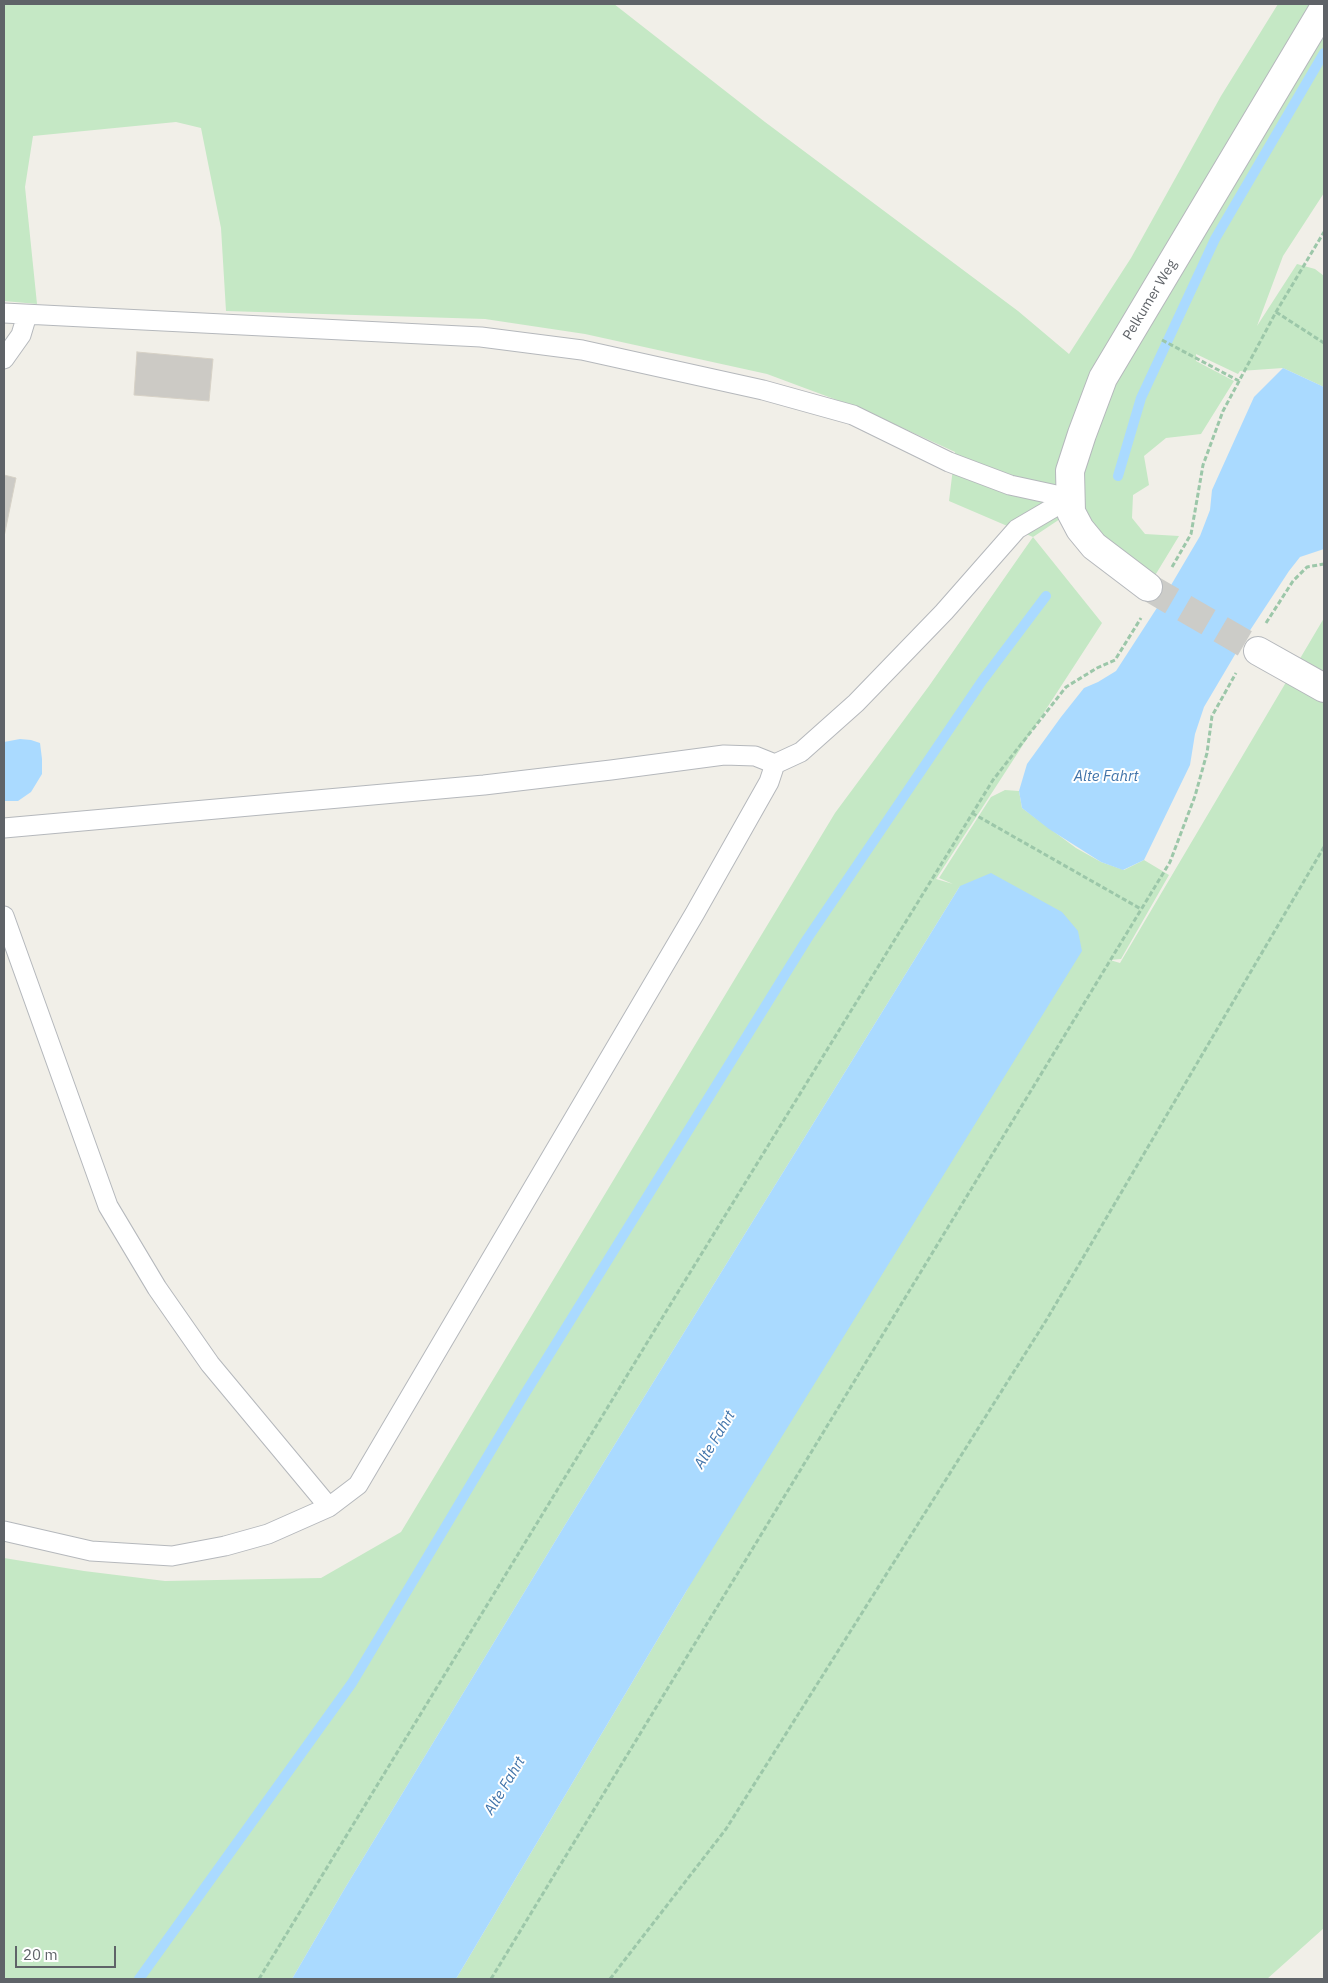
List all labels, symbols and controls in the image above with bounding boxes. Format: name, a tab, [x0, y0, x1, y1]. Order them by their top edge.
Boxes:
street label: Pelkumer Weg	[1119, 257, 1181, 343]
water label: Alte Fahrt	[1074, 768, 1138, 786]
water label: Alte Fahrt	[691, 1408, 739, 1472]
water label: Alte Fahrt	[481, 1754, 529, 1818]
scale bar	[18, 1936, 119, 1968]
text: 20 m	[23, 1945, 58, 1964]

